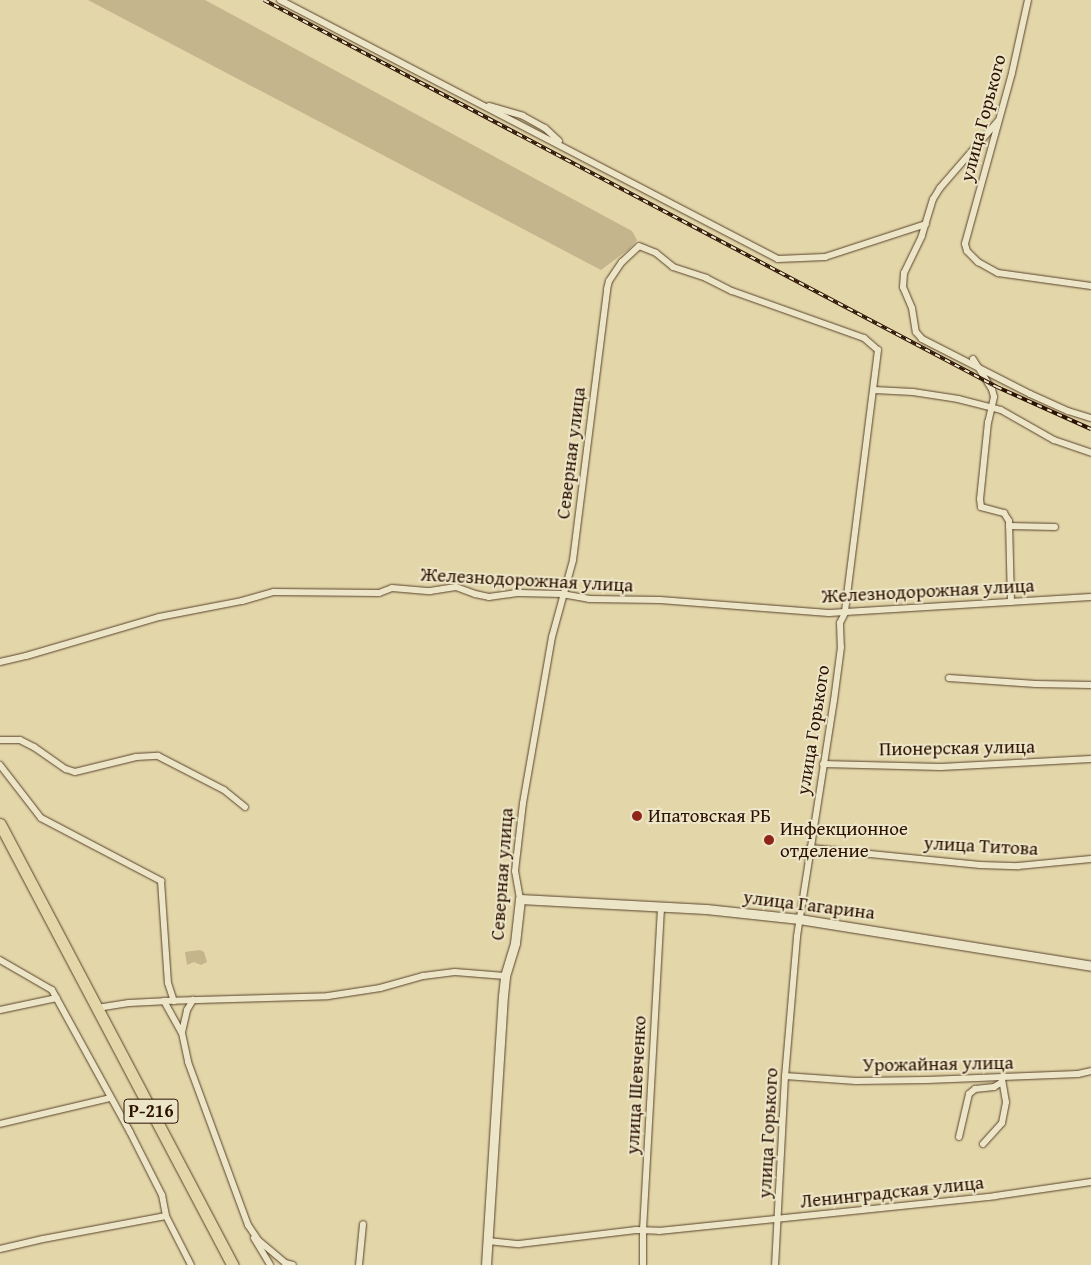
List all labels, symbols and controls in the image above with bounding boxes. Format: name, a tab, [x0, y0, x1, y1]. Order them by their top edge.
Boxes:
street label: улица Горького	[955, 52, 1011, 184]
street label: Северная улица	[552, 386, 590, 520]
street label: Железнодорожная улица	[420, 563, 634, 597]
street label: Железнодорожная улица	[821, 574, 1035, 608]
street label: улица Горького	[791, 664, 835, 796]
street label: Пионерская улица	[879, 735, 1035, 761]
place label: Ипатовская РБ	[648, 805, 771, 827]
street label: Северная улица	[486, 807, 518, 941]
marker: Ипатовская РБ	[630, 809, 644, 823]
place label: Инфекционное отделение	[780, 818, 908, 862]
street label: улица Титова	[923, 832, 1039, 860]
marker: Инфекционное отделение	[762, 833, 776, 847]
street label: улица Гагарина	[742, 886, 876, 924]
street label: улица Шевченко	[621, 1015, 651, 1155]
street label: Урожайная улица	[862, 1051, 1014, 1077]
street label: улица Горького	[753, 1067, 783, 1199]
road number: Р-216	[124, 1096, 178, 1126]
street label: Ленинградская улица	[799, 1171, 985, 1213]

